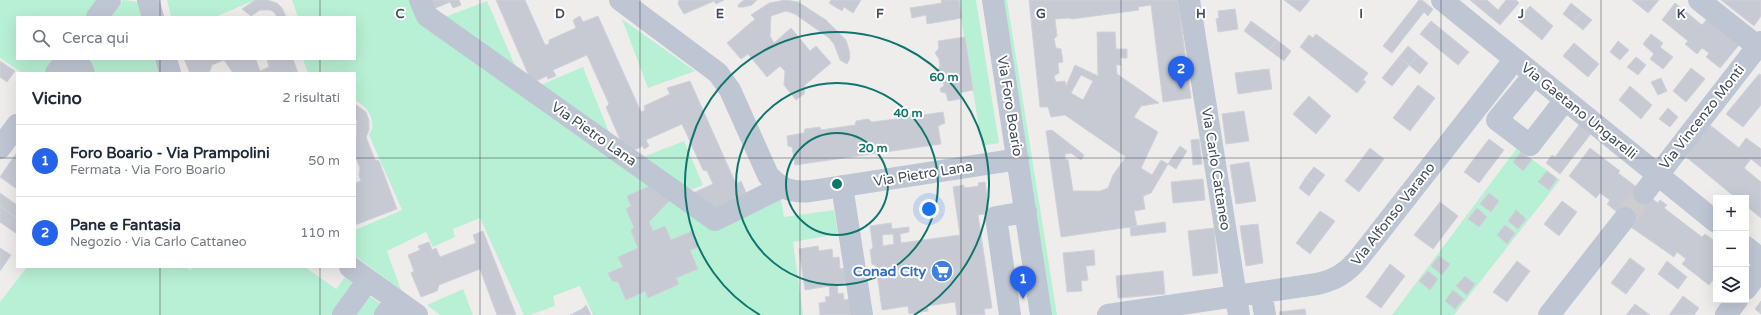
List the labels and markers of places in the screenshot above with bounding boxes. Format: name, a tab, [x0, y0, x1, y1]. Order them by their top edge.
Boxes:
pin: 2	[1168, 56, 1194, 89]
centre of rings	[830, 177, 844, 191]
supermarket icon: Conad City	[929, 258, 955, 284]
place label: Conad City	[853, 263, 926, 280]
pin: 1	[1010, 266, 1036, 299]

